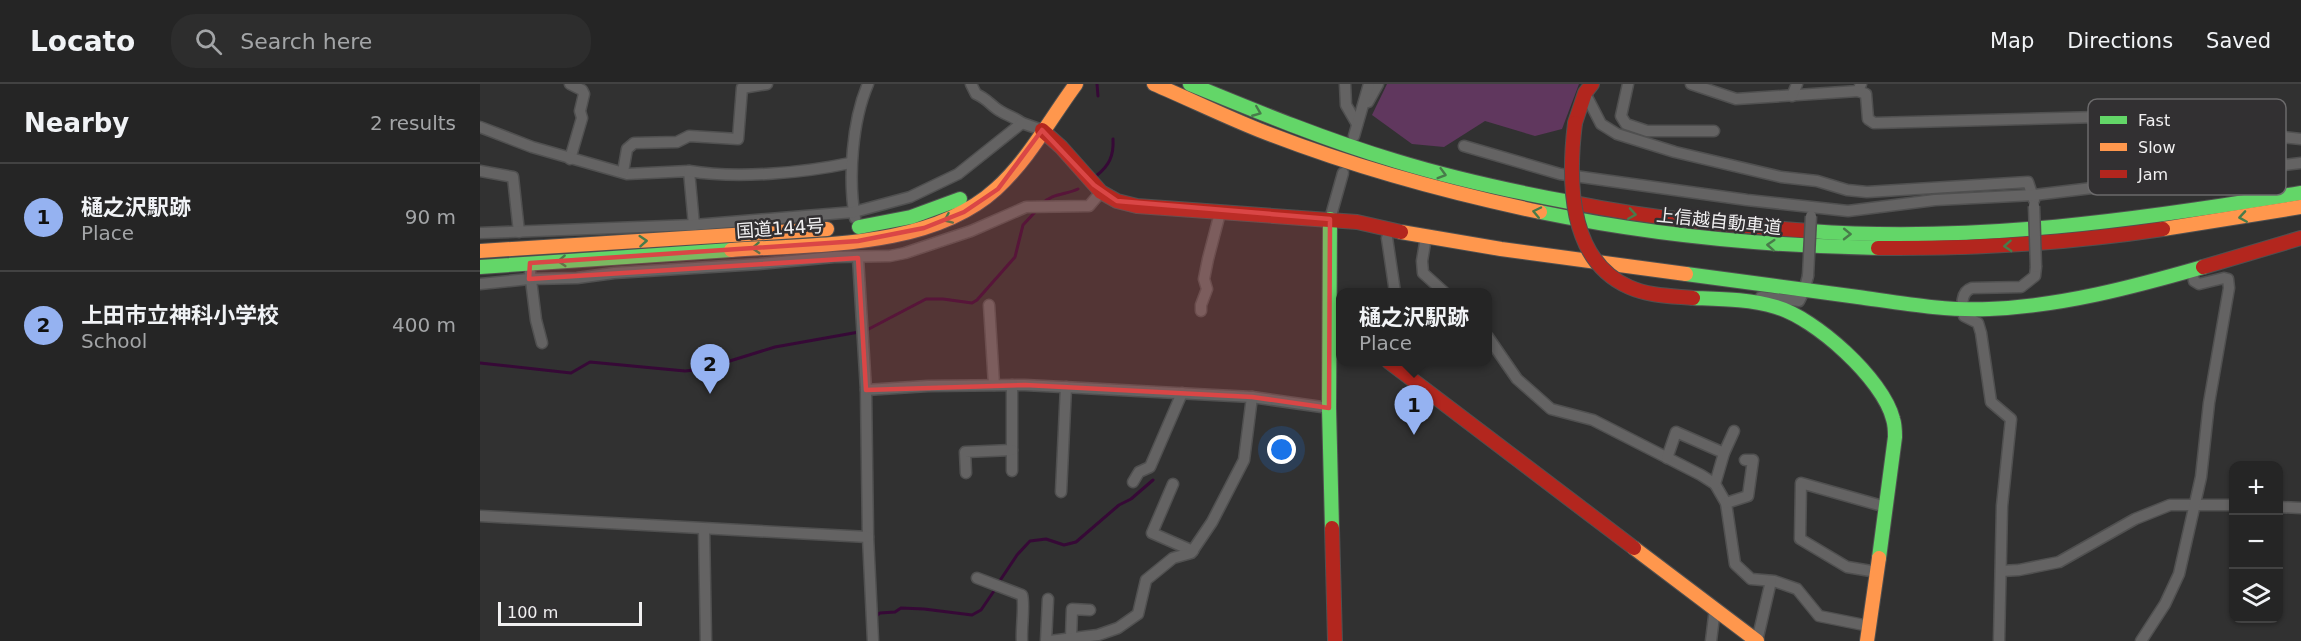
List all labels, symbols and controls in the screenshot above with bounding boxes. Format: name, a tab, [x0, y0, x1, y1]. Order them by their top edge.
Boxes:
search box	[171, 14, 591, 68]
text: Locato	[30, 25, 135, 58]
icon: search	[192, 25, 225, 58]
text: Search here	[240, 29, 372, 54]
text: Map	[1990, 29, 2034, 53]
text: Directions	[2067, 29, 2173, 53]
text: Saved	[2206, 29, 2271, 53]
legend	[2088, 99, 2286, 195]
one-way arrow	[1251, 105, 1262, 117]
text: Nearby	[24, 108, 129, 138]
text: 2 results	[370, 111, 456, 135]
text: Fast	[2138, 111, 2170, 130]
text: Slow	[2138, 138, 2175, 157]
text: Jam	[2137, 165, 2168, 184]
one-way arrow	[1436, 167, 1447, 179]
text: 樋之沢駅跡	[81, 195, 191, 220]
street label: 上信越自動車道	[1655, 204, 1783, 238]
text: 1	[37, 205, 50, 229]
text: 90 m	[405, 205, 456, 229]
one-way arrow	[1532, 207, 1542, 220]
one-way arrow	[1628, 208, 1637, 220]
one-way arrow	[2239, 210, 2248, 222]
one-way arrow	[943, 212, 954, 224]
street label: 国道144号	[735, 214, 825, 242]
text: Place	[81, 221, 134, 245]
one-way arrow	[1843, 228, 1852, 240]
one-way arrow	[639, 235, 648, 248]
one-way arrow	[1767, 239, 1776, 252]
one-way arrow	[2004, 239, 2013, 252]
one-way arrow	[752, 241, 761, 254]
one-way arrow	[557, 254, 566, 267]
popup	[1336, 288, 1492, 366]
text: 上田市立神科小学校	[81, 303, 279, 328]
text: 樋之沢駅跡	[1359, 305, 1469, 330]
text: 2	[37, 313, 50, 337]
text: 400 m	[392, 313, 456, 337]
text: School	[81, 329, 147, 353]
text: Place	[1359, 331, 1412, 355]
pin: 2	[690, 344, 730, 394]
pin: 1	[1394, 386, 1434, 435]
your location	[1267, 435, 1296, 464]
map controls	[2229, 461, 2283, 623]
button: +	[2229, 461, 2283, 515]
button: −	[2229, 515, 2283, 569]
button: layers	[2229, 569, 2283, 623]
scale bar	[498, 599, 642, 626]
text: 100 m	[507, 603, 558, 622]

